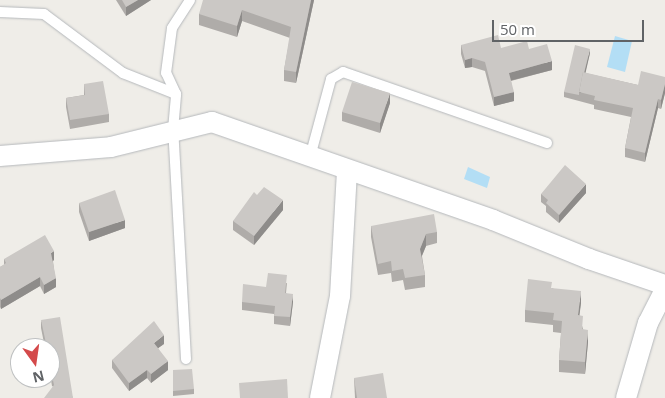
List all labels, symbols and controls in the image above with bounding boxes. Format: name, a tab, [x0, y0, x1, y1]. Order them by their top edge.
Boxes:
scale bar	[495, 10, 648, 42]
text: 50 m	[500, 19, 535, 39]
north arrow	[10, 338, 60, 388]
text: N	[31, 366, 46, 388]

